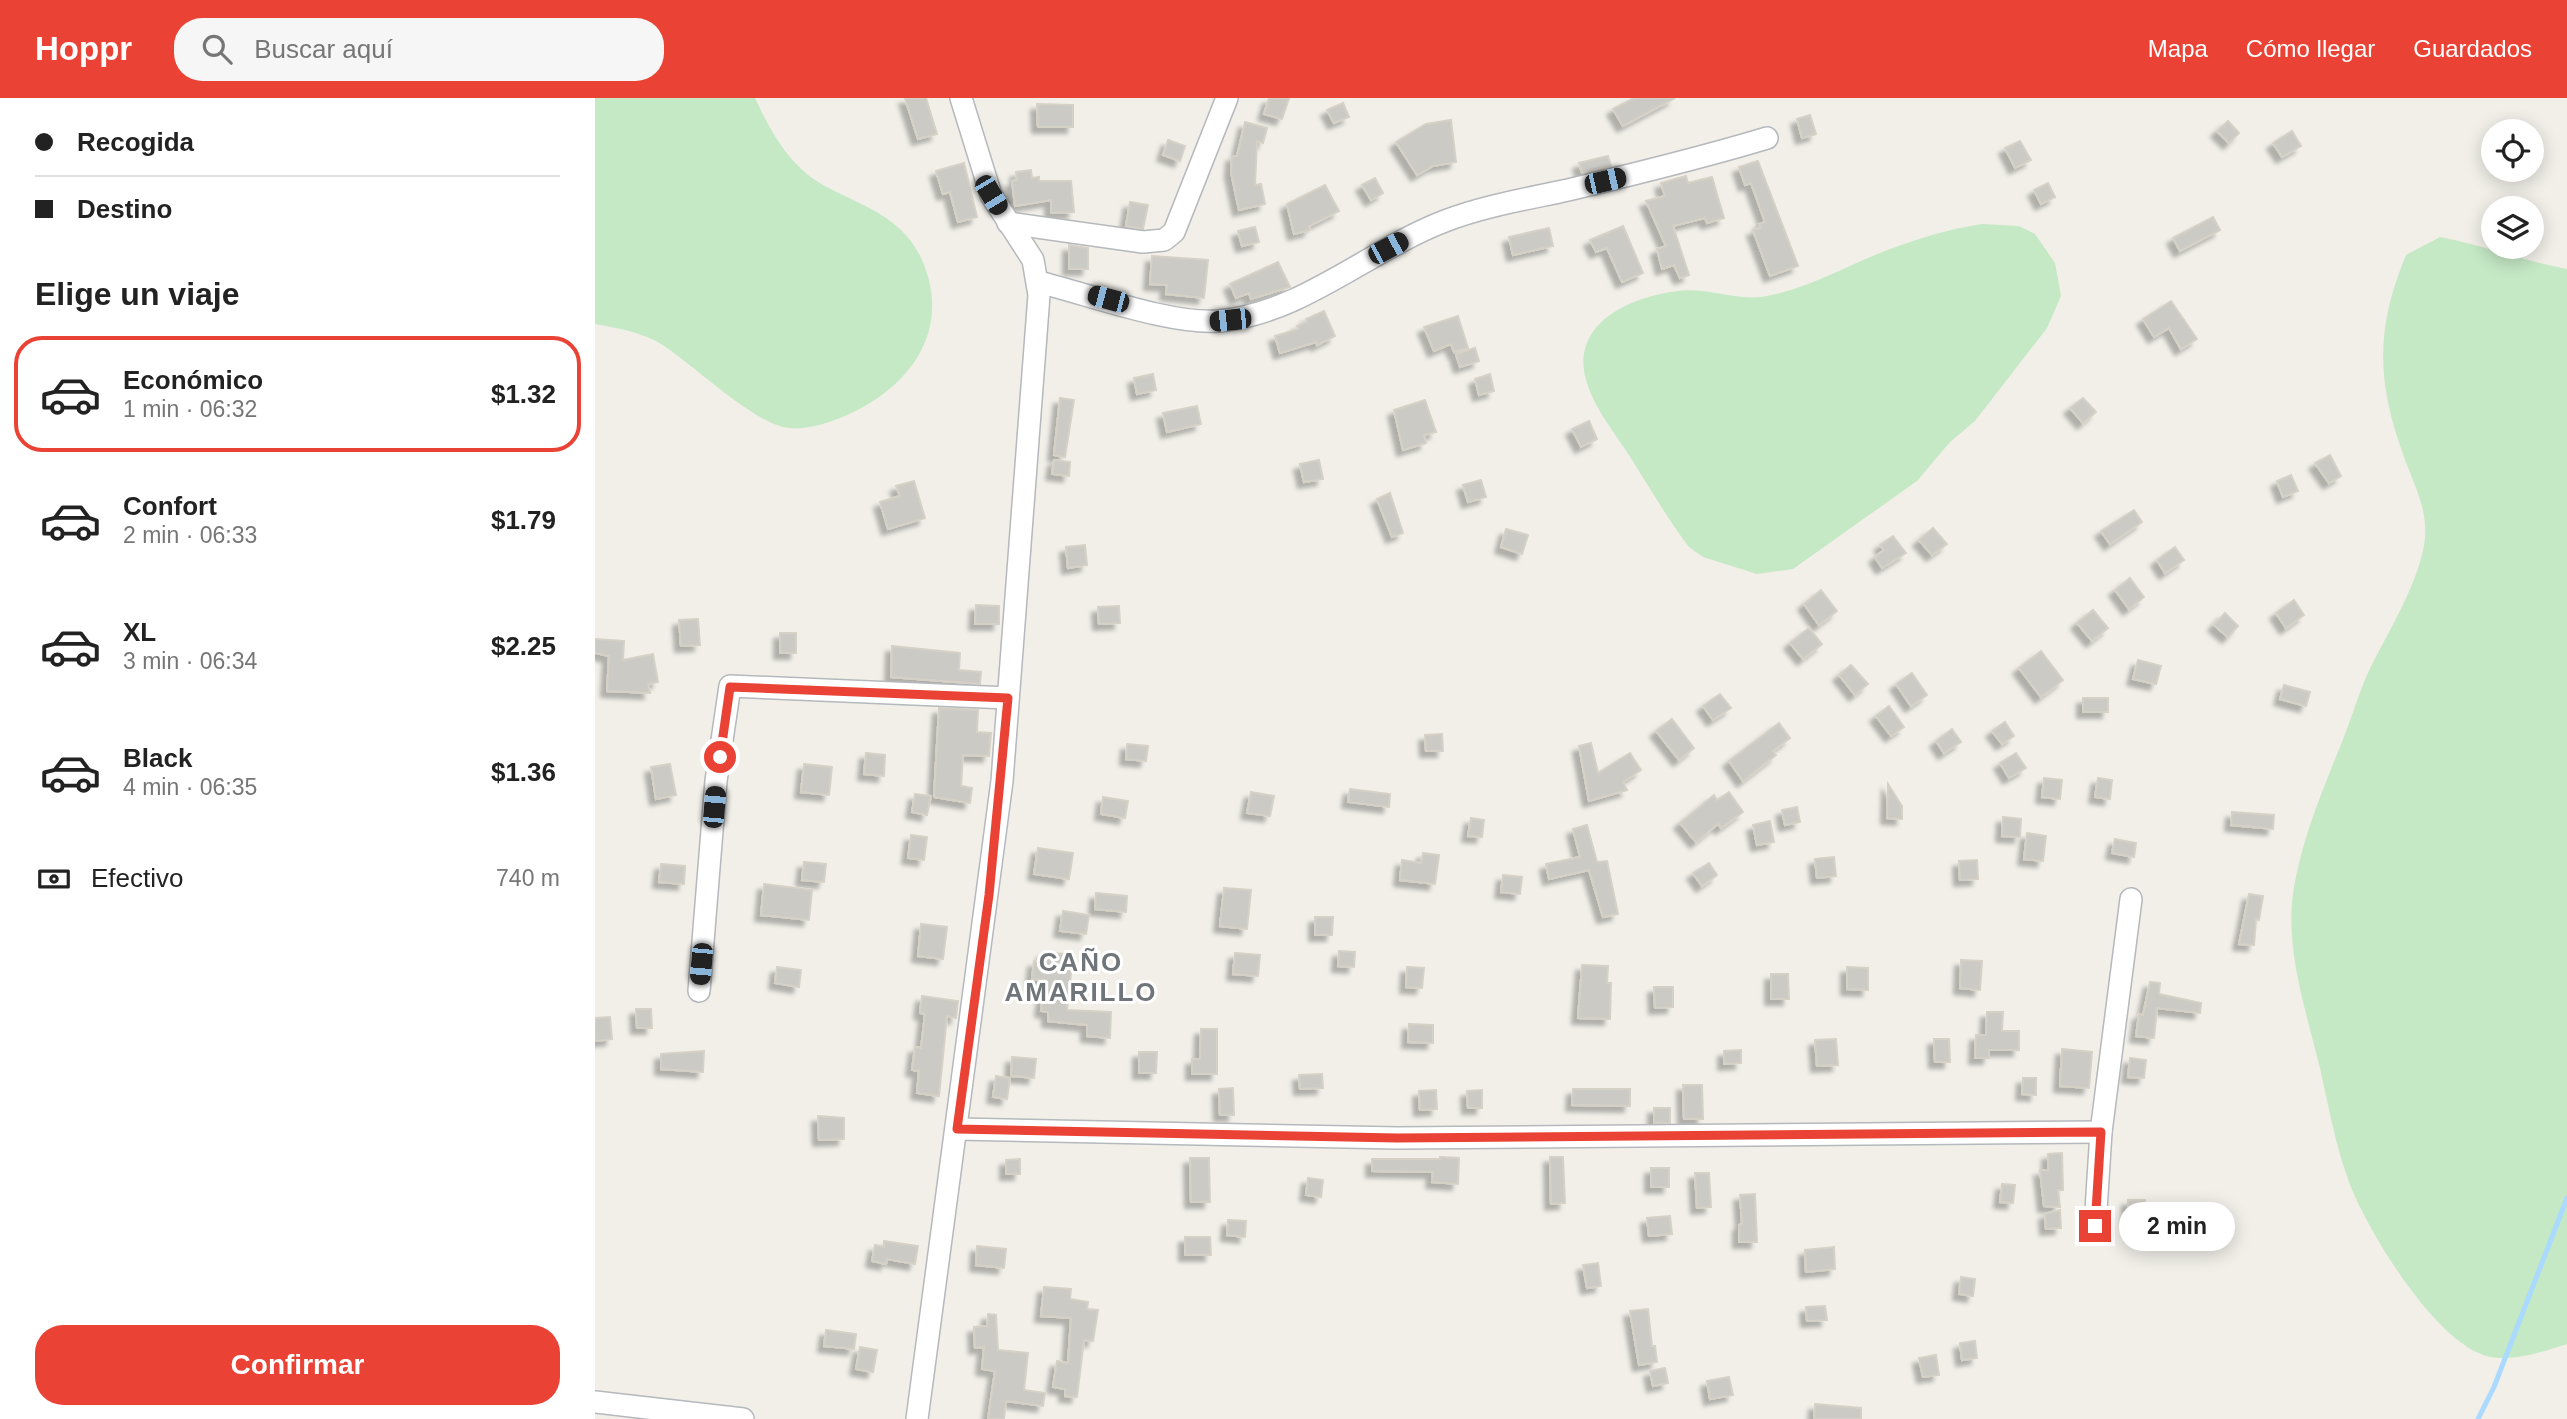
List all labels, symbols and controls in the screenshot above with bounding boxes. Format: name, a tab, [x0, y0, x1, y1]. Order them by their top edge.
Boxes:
search box	[174, 18, 664, 81]
text: Hoppr	[35, 30, 132, 67]
icon: search	[198, 30, 236, 68]
text: Buscar aquí	[254, 34, 393, 64]
text: Mapa	[2148, 35, 2208, 62]
text: Cómo llegar	[2246, 35, 2375, 62]
text: Guardados	[2413, 35, 2532, 62]
map controls	[2481, 119, 2544, 259]
button: locate	[2481, 119, 2544, 182]
text: Recogida	[77, 127, 194, 157]
car	[1583, 166, 1628, 196]
car	[972, 172, 1011, 218]
text: Destino	[77, 194, 172, 224]
button: layers	[2481, 196, 2544, 259]
car	[1365, 229, 1412, 267]
text: Elige un viaje	[35, 276, 240, 312]
car	[1085, 283, 1132, 315]
car	[1209, 307, 1252, 333]
icon: car	[39, 363, 102, 426]
text: Económico	[123, 365, 263, 395]
text: $1.32	[491, 379, 556, 409]
text: 1 min · 06:32	[123, 396, 257, 422]
icon: car	[39, 489, 102, 552]
text: Confort	[123, 491, 217, 521]
text: $1.79	[491, 505, 556, 535]
text: 2 min · 06:33	[123, 522, 257, 548]
icon: car	[39, 615, 102, 678]
text: XL	[123, 617, 156, 647]
text: $2.25	[491, 631, 556, 661]
text: 3 min · 06:34	[123, 648, 257, 674]
icon: car	[39, 741, 102, 804]
route start	[704, 741, 736, 773]
text: Black	[123, 743, 192, 773]
text: $1.36	[491, 757, 556, 787]
text: 4 min · 06:35	[123, 774, 257, 800]
car	[702, 785, 727, 829]
icon: cash	[35, 860, 73, 898]
text: Efectivo	[91, 863, 184, 893]
text: 740 m	[496, 865, 560, 891]
car	[689, 942, 714, 986]
district label: CAÑO AMARILLO	[1004, 947, 1158, 1007]
callout: 2 min	[2119, 1202, 2235, 1250]
route end	[2079, 1210, 2111, 1242]
text: 2 min	[2147, 1213, 2207, 1239]
button: Confirmar	[35, 1325, 560, 1405]

